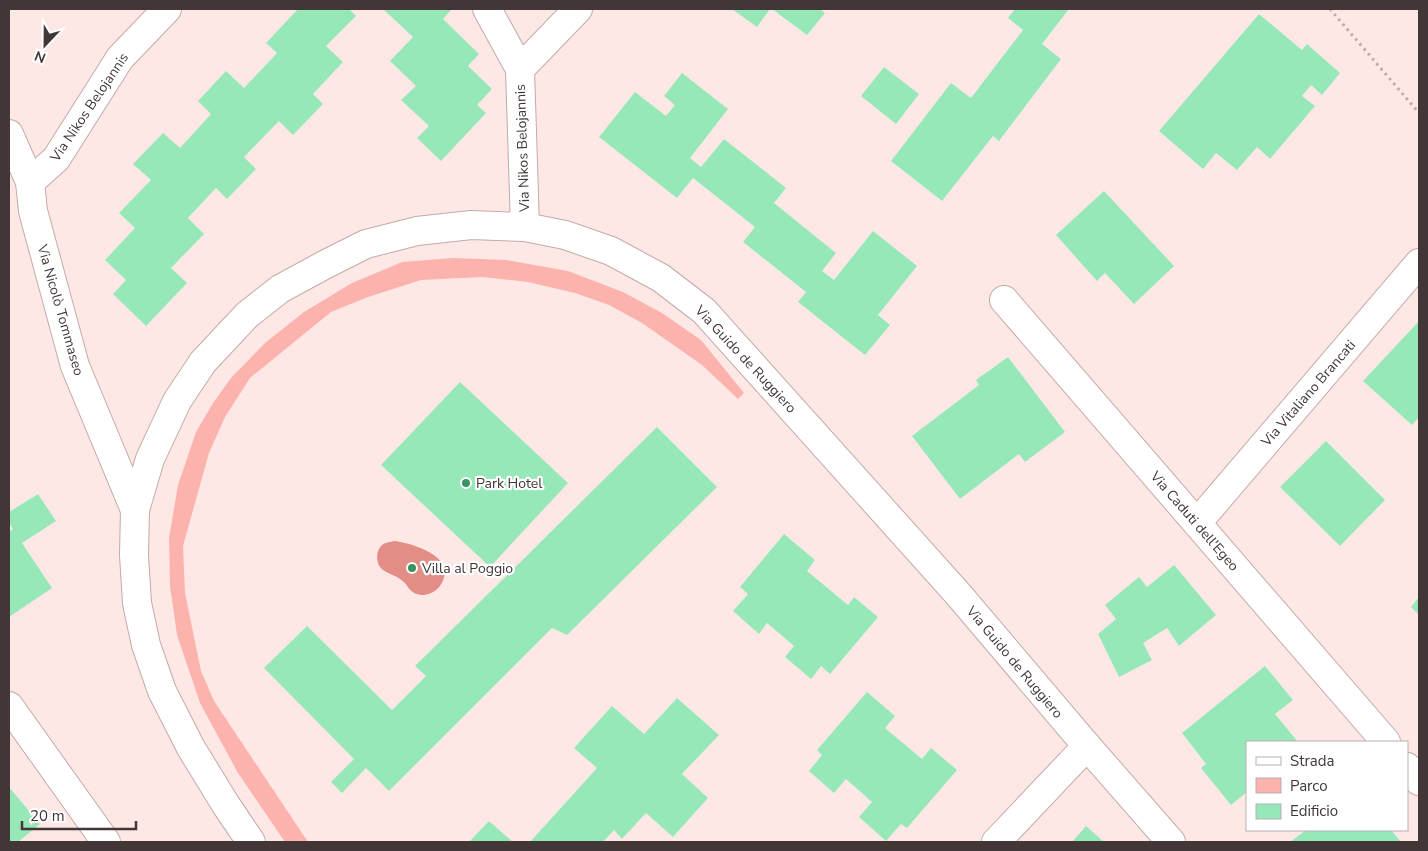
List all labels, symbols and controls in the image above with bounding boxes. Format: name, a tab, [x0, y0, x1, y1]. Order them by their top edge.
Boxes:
north arrow	[20, 20, 70, 70]
text: N	[32, 46, 49, 67]
street label: Via Nikos Belojannis	[45, 49, 133, 166]
street label: Via Nikos Belojannis	[511, 84, 534, 213]
street label: Via Nicolò Tommaseo	[32, 241, 88, 378]
street label: Via Guido de Ruggiero	[690, 301, 801, 418]
street label: Via Vitaliano Brancati	[1256, 336, 1360, 451]
street label: Via Caduti dell'Egeo	[1145, 467, 1243, 575]
place label: Park Hotel	[476, 474, 543, 493]
marker: Park Hotel	[460, 477, 472, 489]
place label: Villa al Poggio	[421, 559, 513, 578]
marker: Villa al Poggio	[406, 562, 418, 574]
street label: Via Guido de Ruggiero	[961, 601, 1067, 723]
legend	[1246, 741, 1408, 831]
text: Strada	[1290, 751, 1334, 771]
text: Parco	[1290, 776, 1328, 796]
scale bar	[22, 798, 136, 830]
text: Edificio	[1290, 801, 1338, 821]
text: 20 m	[30, 806, 65, 826]

